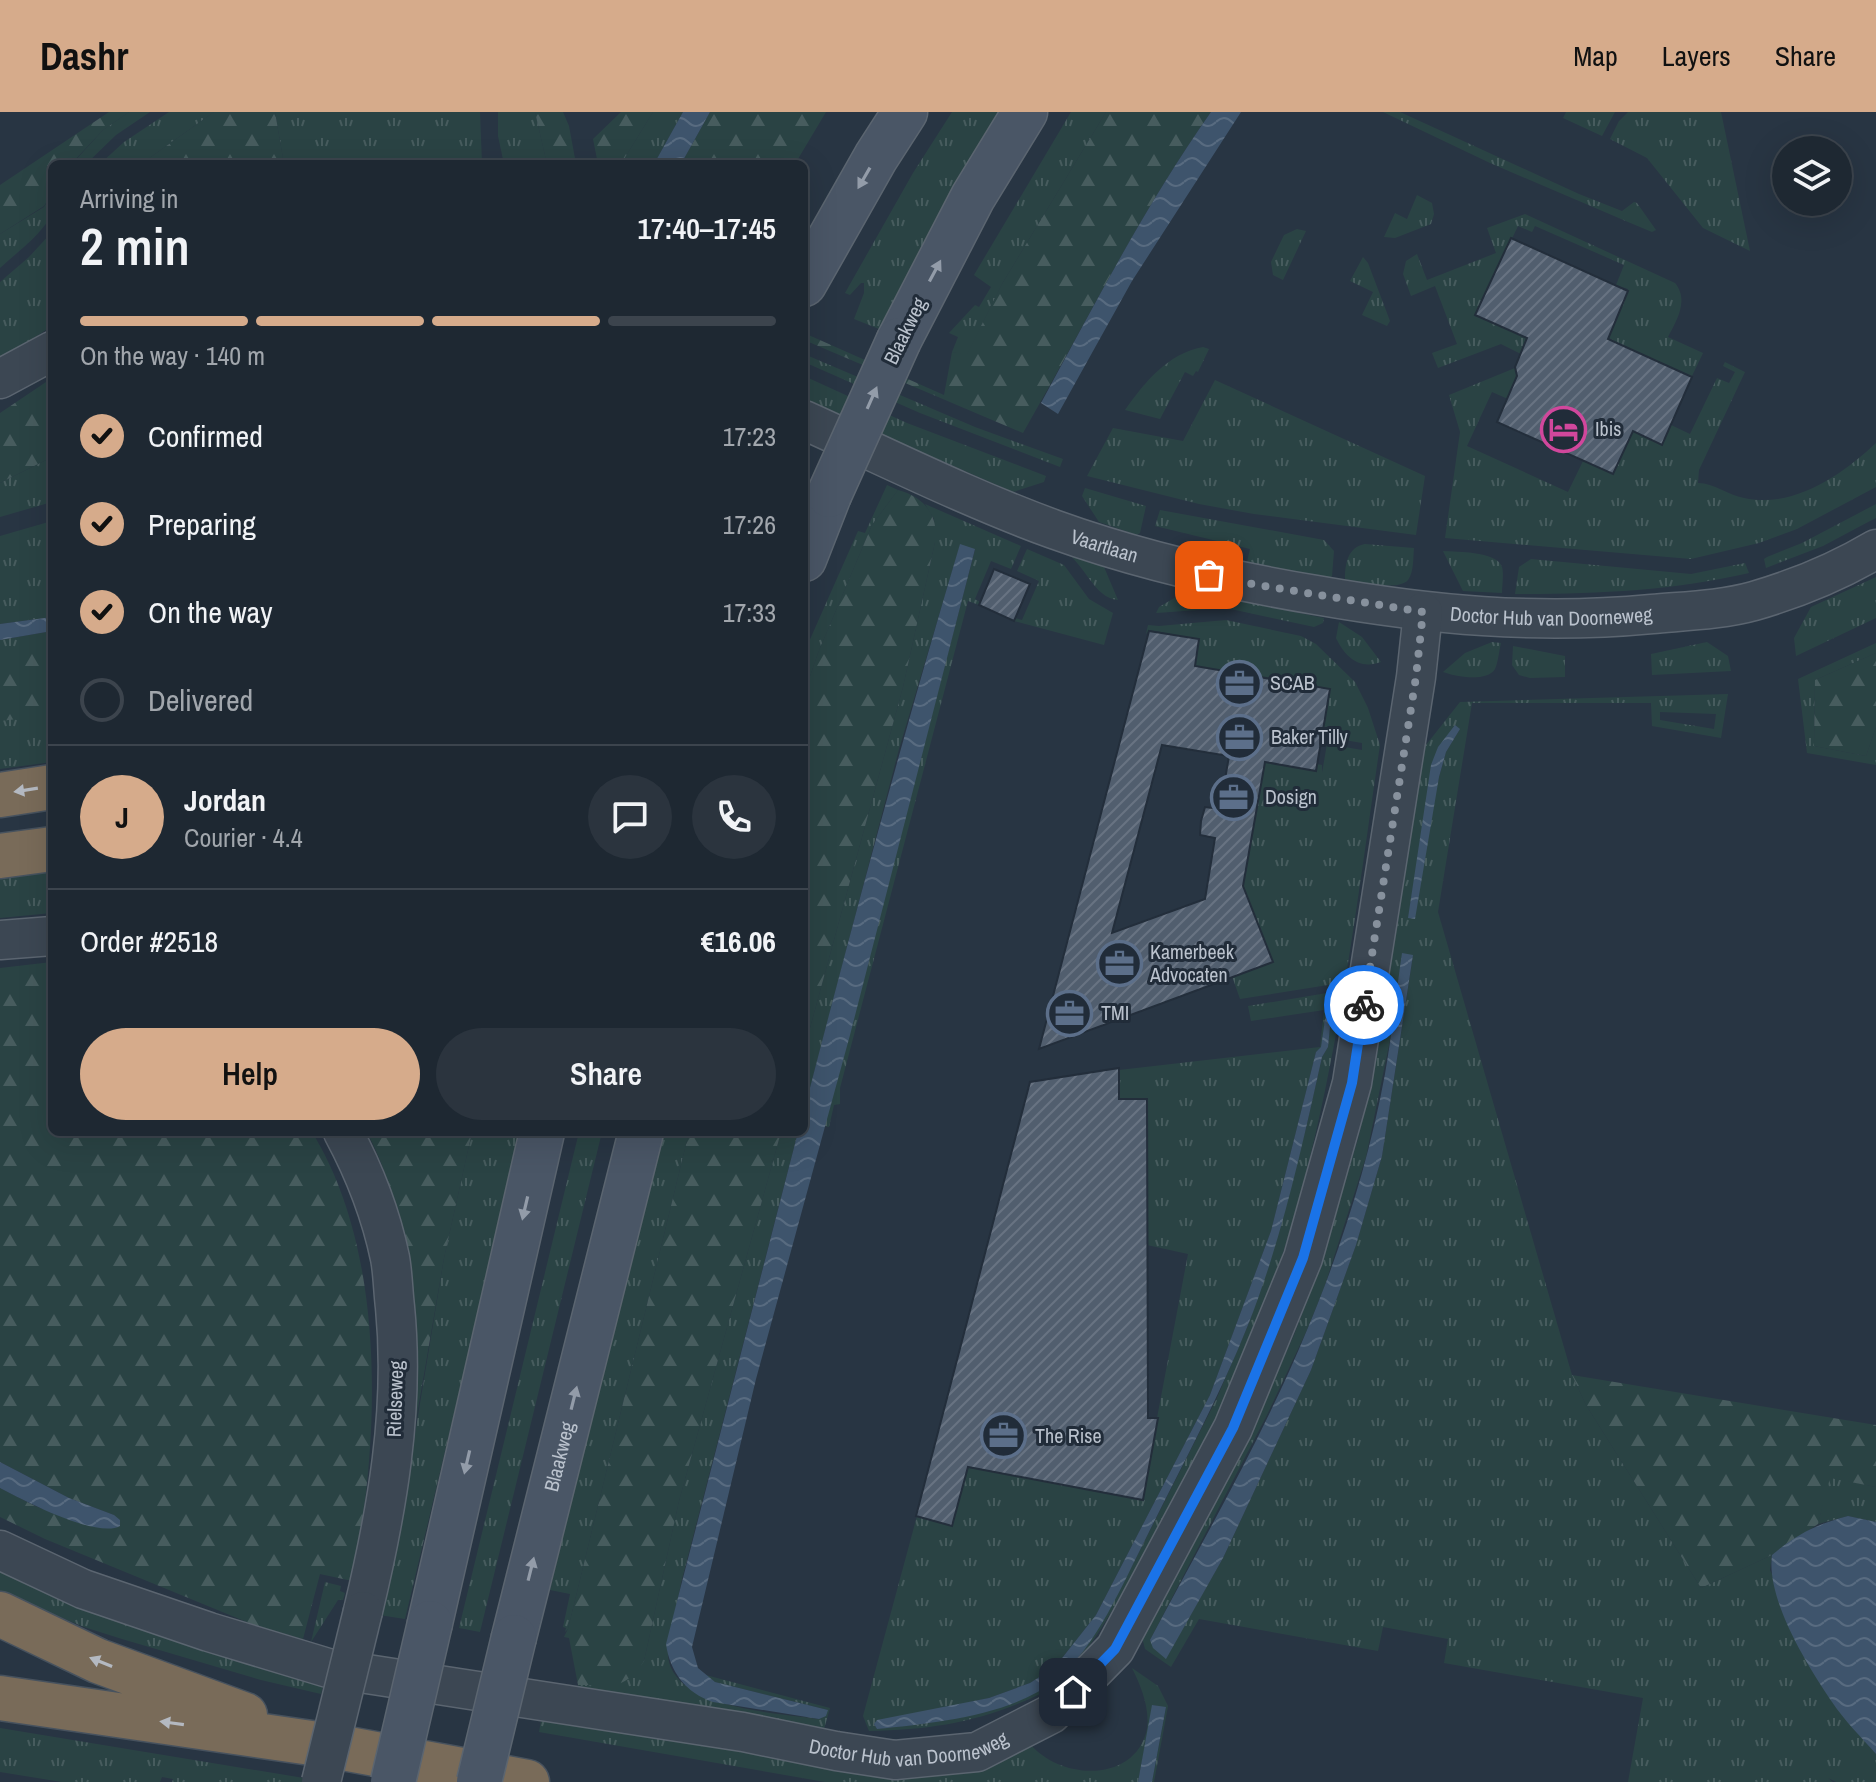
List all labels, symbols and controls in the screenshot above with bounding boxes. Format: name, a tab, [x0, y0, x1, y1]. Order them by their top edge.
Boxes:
text: Dashr	[40, 31, 128, 82]
text: Map	[1573, 37, 1618, 75]
text: Layers	[1662, 37, 1731, 75]
text: Share	[1775, 37, 1836, 75]
map controls	[1772, 136, 1852, 216]
button: layers	[1772, 136, 1852, 216]
one-way arrow	[857, 167, 871, 189]
text: Arriving in	[80, 181, 178, 216]
text: 17:40–17:45	[637, 208, 776, 248]
text: 2 min	[80, 211, 190, 281]
one-way arrow	[929, 259, 942, 282]
street label: Blaakweg	[877, 293, 932, 369]
text: On the way · 140 m	[80, 338, 265, 373]
one-way arrow	[866, 387, 879, 410]
hotel icon: Ibis	[1540, 405, 1588, 453]
icon: check	[80, 414, 124, 458]
place label: Ibis	[1595, 415, 1621, 442]
text: Confirmed	[148, 416, 263, 456]
text: 17:23	[723, 419, 776, 454]
icon: check	[80, 502, 124, 546]
text: Preparing	[148, 504, 256, 544]
text: 17:26	[723, 507, 776, 542]
street label: Vaartlaan	[1067, 522, 1141, 569]
pin	[1175, 541, 1243, 609]
icon: bag	[1187, 553, 1231, 597]
icon: check	[80, 590, 124, 634]
text: On the way	[148, 592, 272, 632]
text: 17:33	[723, 595, 776, 630]
street label: Doctor Hub van Doorneweg	[1449, 600, 1653, 632]
office icon: SCAB	[1215, 659, 1263, 707]
place label: SCAB	[1270, 669, 1315, 696]
text: Delivered	[148, 680, 253, 720]
office icon: Baker Tilly	[1216, 713, 1264, 761]
place label: Baker Tilly	[1271, 723, 1349, 750]
office icon: Dosign	[1210, 773, 1258, 821]
button: chat	[588, 775, 672, 859]
button: phone	[692, 775, 776, 859]
text: Jordan	[184, 780, 266, 820]
place label: Dosign	[1265, 783, 1317, 810]
one-way arrow	[13, 784, 38, 797]
text: J	[115, 797, 129, 837]
text: Courier · 4.4	[184, 820, 303, 855]
text: Order #2518	[80, 921, 218, 961]
text: €16.06	[701, 921, 776, 961]
place label: Kamerbeek Advocaten	[1149, 938, 1235, 988]
office icon: Kamerbeek Advocaten	[1095, 940, 1143, 988]
courier	[1324, 965, 1404, 1045]
icon: bike	[1342, 983, 1386, 1027]
office icon: TMI	[1046, 989, 1094, 1037]
place label: TMI	[1101, 999, 1129, 1026]
button: Help	[80, 1028, 420, 1120]
button: Share	[436, 1028, 776, 1120]
one-way arrow	[518, 1196, 531, 1221]
street label: Rielseweg	[380, 1360, 409, 1438]
one-way arrow	[568, 1385, 581, 1410]
office icon: The Rise	[980, 1412, 1028, 1460]
street label: Blaakweg	[537, 1419, 581, 1494]
place label: The Rise	[1035, 1422, 1102, 1449]
one-way arrow	[460, 1449, 473, 1474]
one-way arrow	[525, 1556, 538, 1581]
one-way arrow	[89, 1655, 113, 1668]
pin	[1039, 1658, 1107, 1726]
icon: home	[1051, 1670, 1095, 1714]
one-way arrow	[159, 1716, 184, 1729]
street label: Doctor Hub van Doorneweg	[807, 1724, 1012, 1773]

